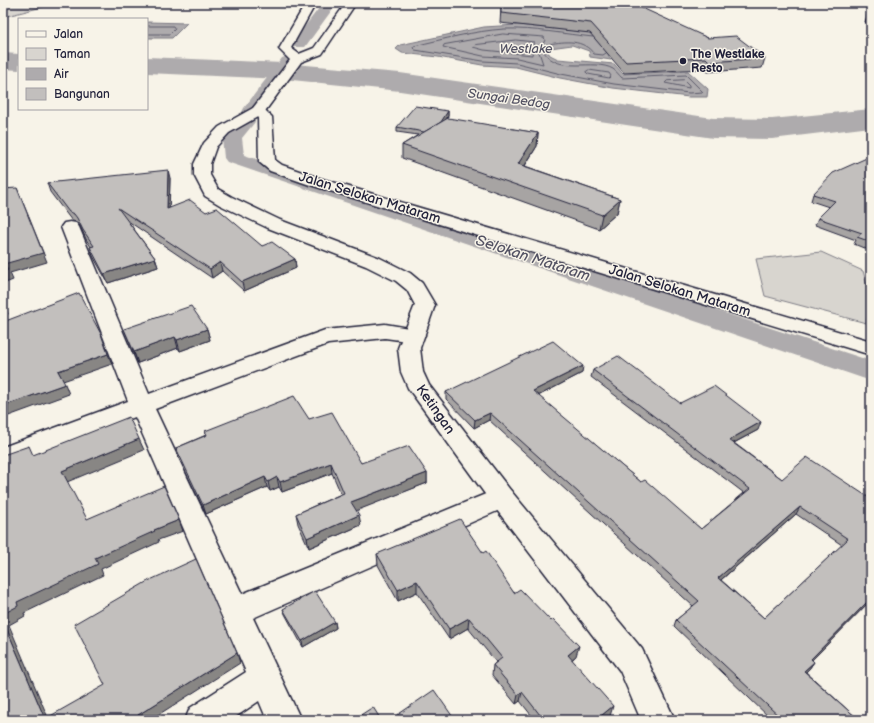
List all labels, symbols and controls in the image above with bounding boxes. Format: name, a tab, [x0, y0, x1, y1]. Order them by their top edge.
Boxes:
legend	[18, 18, 148, 110]
text: Jalan	[54, 27, 83, 42]
water label: Westlake	[499, 41, 553, 57]
text: Taman	[54, 47, 90, 62]
place label: The Westlake Resto	[691, 47, 765, 76]
marker: The Westlake Resto	[678, 56, 688, 66]
text: Air	[54, 67, 69, 82]
water label: Sungai Bedog	[467, 85, 552, 113]
text: Bangunan	[54, 87, 110, 102]
street label: Jalan Selokan Mataram	[297, 168, 443, 227]
water label: Selokan Mataram	[473, 231, 592, 286]
street label: Jalan Selokan Mataram	[607, 261, 753, 320]
street label: Ketingan	[412, 381, 459, 437]

